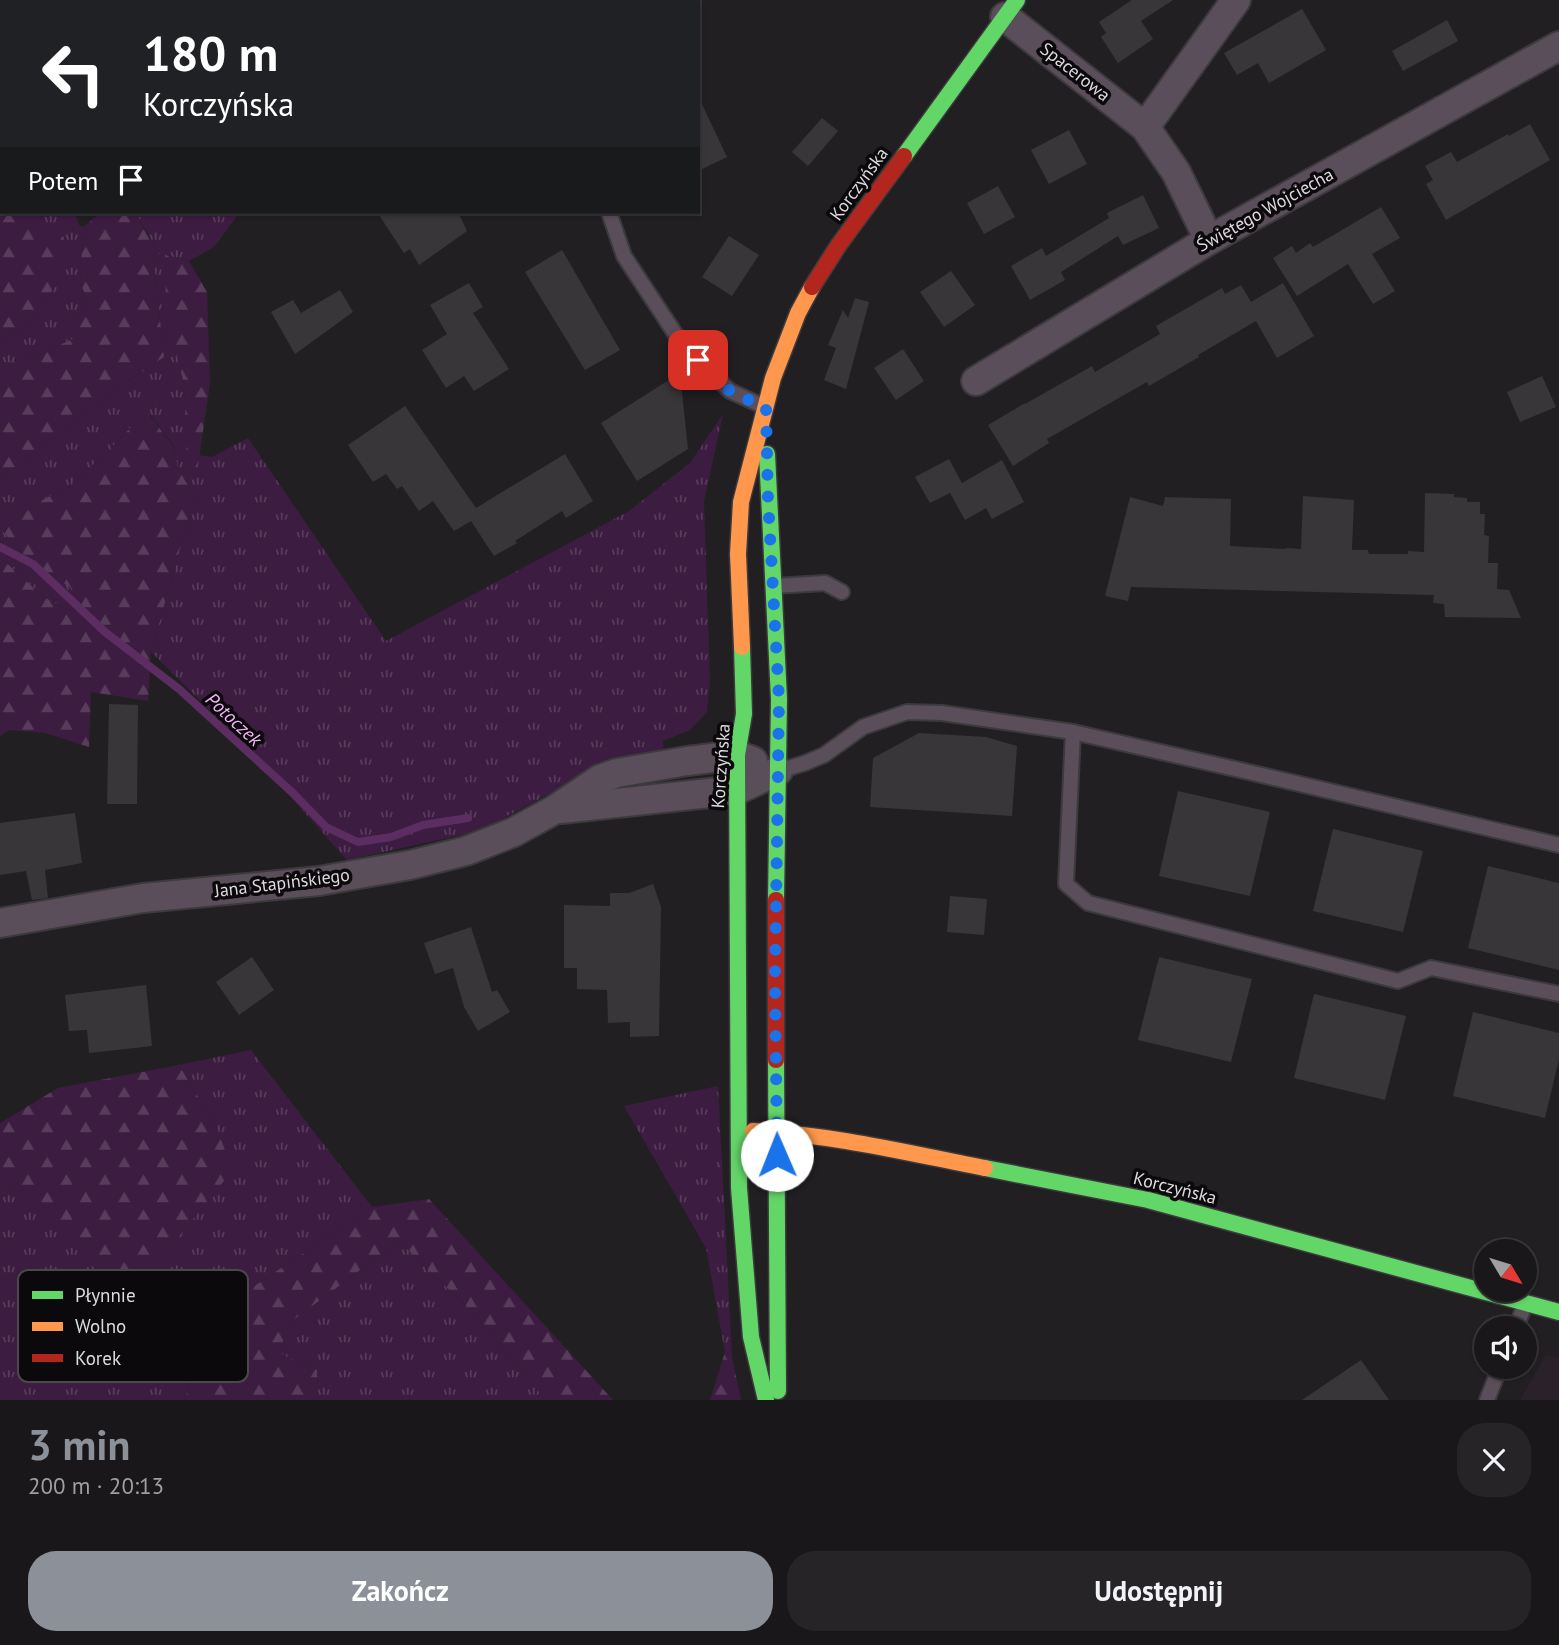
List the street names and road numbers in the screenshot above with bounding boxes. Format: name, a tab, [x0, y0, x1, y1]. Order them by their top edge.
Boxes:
street label: Spacerowa	[1036, 37, 1115, 106]
street label: Korczyńska	[824, 143, 893, 225]
street label: Świętego Wojciecha	[1192, 162, 1337, 257]
street label: Korczyńska	[706, 723, 735, 809]
street label: Jana Stapińskiego	[212, 863, 351, 902]
street label: Korczyńska	[1131, 1166, 1219, 1209]

